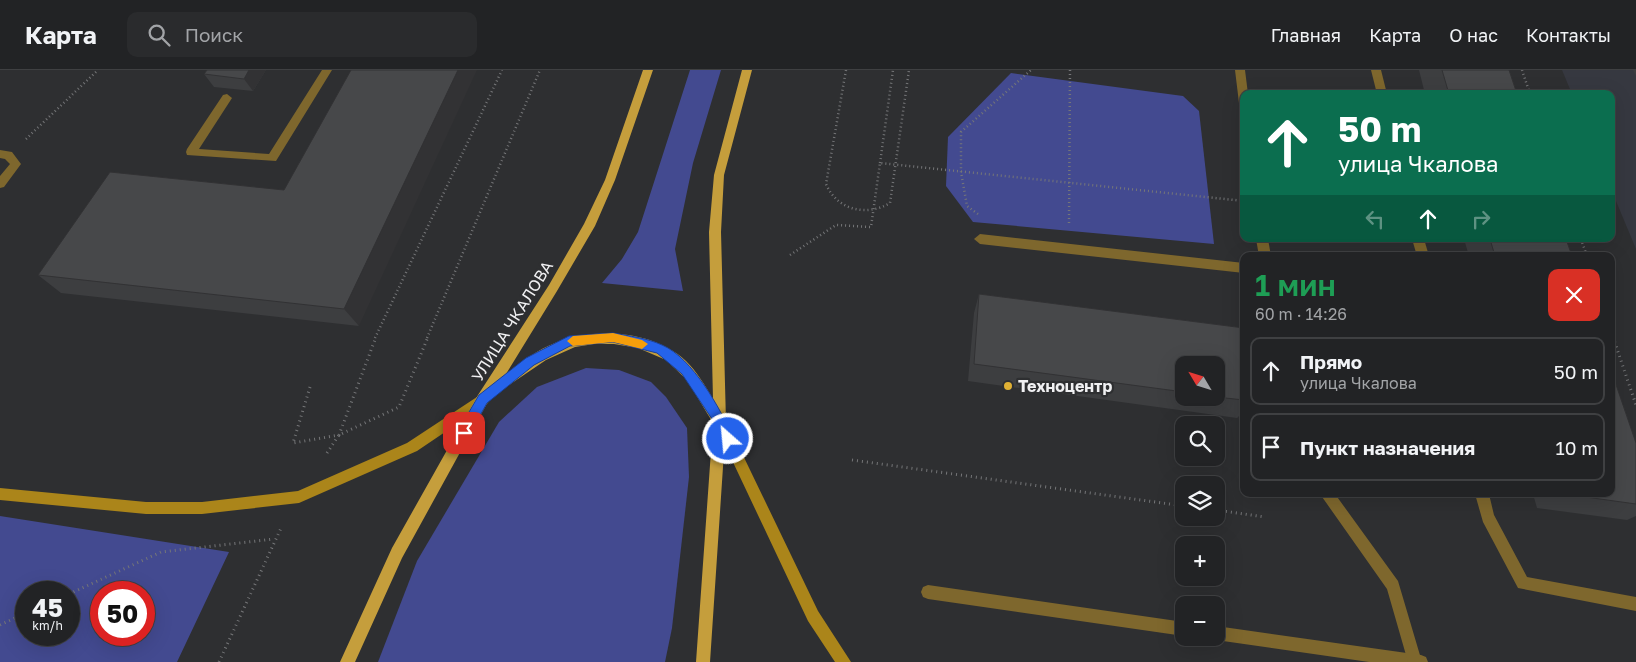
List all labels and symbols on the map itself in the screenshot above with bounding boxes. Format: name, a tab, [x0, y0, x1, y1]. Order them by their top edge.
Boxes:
street label: УЛИЦА ЧКАЛОВА	[467, 257, 557, 385]
north arrow	[1175, 356, 1225, 406]
place label: Техноцентр	[1018, 376, 1112, 396]
marker: Техноцентр	[1002, 380, 1014, 392]
pin	[443, 412, 485, 454]
position arrow	[701, 412, 753, 464]
speed limit sign: 50	[90, 581, 155, 646]

